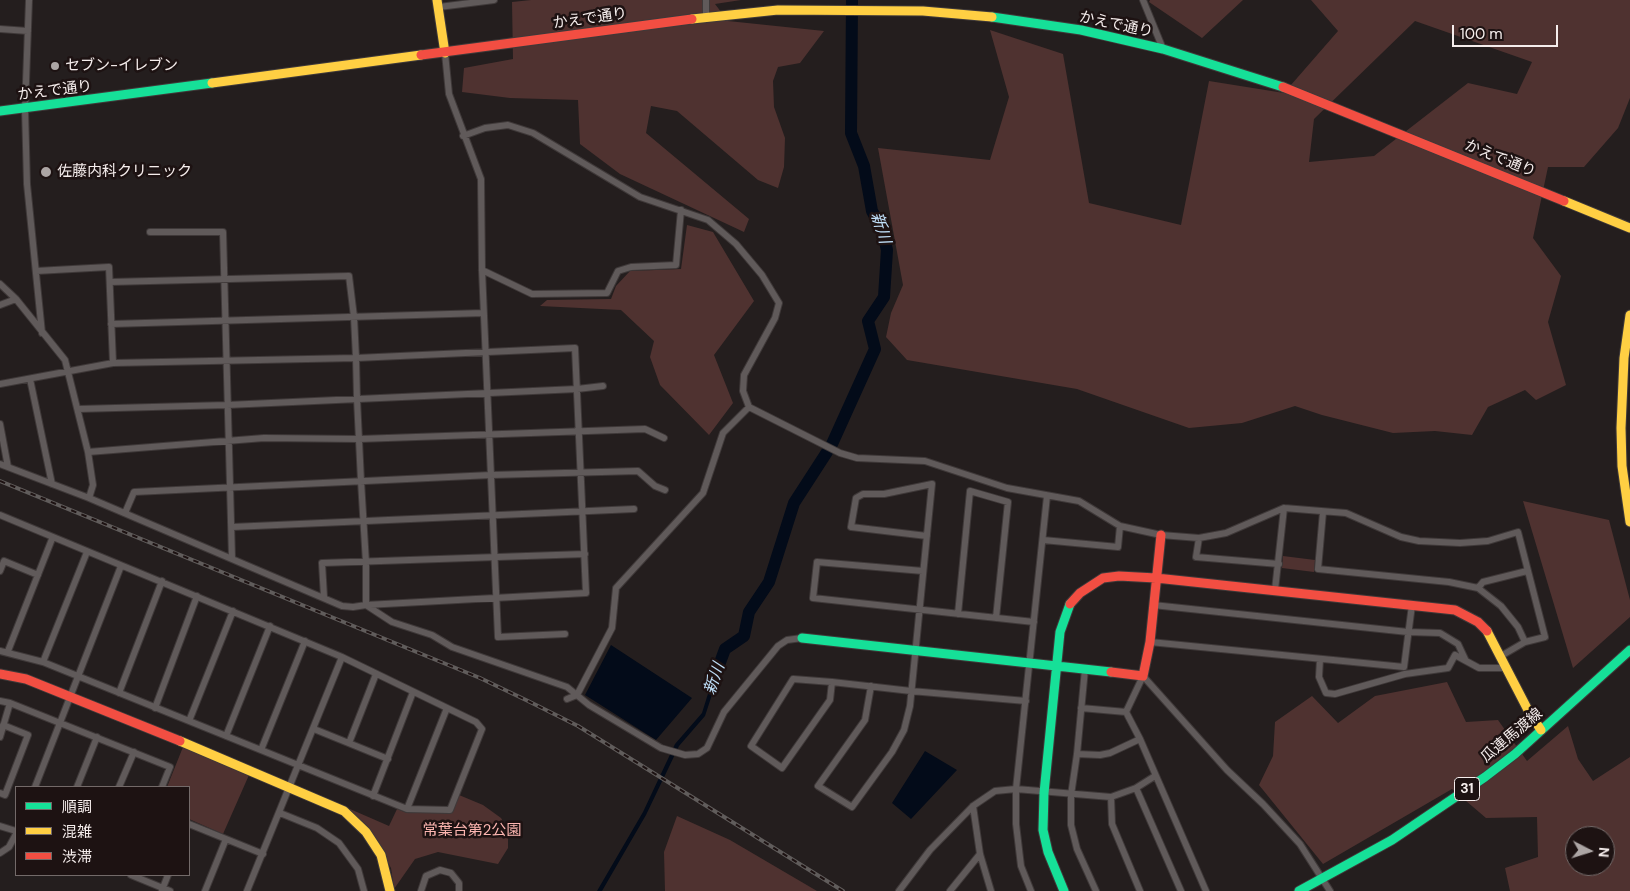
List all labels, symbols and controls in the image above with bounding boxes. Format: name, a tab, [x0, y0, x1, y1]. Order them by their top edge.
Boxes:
street label: かえで通り	[552, 5, 628, 33]
street label: かえで通り	[1077, 8, 1155, 42]
scale bar	[1455, 15, 1561, 47]
text: 100 m	[1460, 24, 1503, 44]
place label: セブン-イレブン	[65, 57, 178, 75]
marker: セブン-イレブン	[49, 60, 61, 72]
street label: かえで通り	[17, 77, 93, 105]
street label: かえで通り	[1462, 137, 1538, 181]
place label: 佐藤内科クリニック	[57, 163, 192, 181]
marker: 佐藤内科クリニック	[39, 165, 53, 179]
water label: 新川	[866, 210, 894, 246]
water label: 新川	[701, 661, 729, 697]
street label: 瓜連馬渡線	[1477, 705, 1547, 767]
road number: 31	[1454, 778, 1480, 801]
legend	[15, 786, 190, 876]
text: 順調	[62, 797, 92, 817]
text: 混雑	[62, 822, 92, 842]
park label: 常葉台第2公園	[423, 822, 521, 840]
north arrow	[1565, 826, 1615, 876]
text: N	[1595, 846, 1613, 858]
text: 渋滞	[62, 847, 92, 867]

